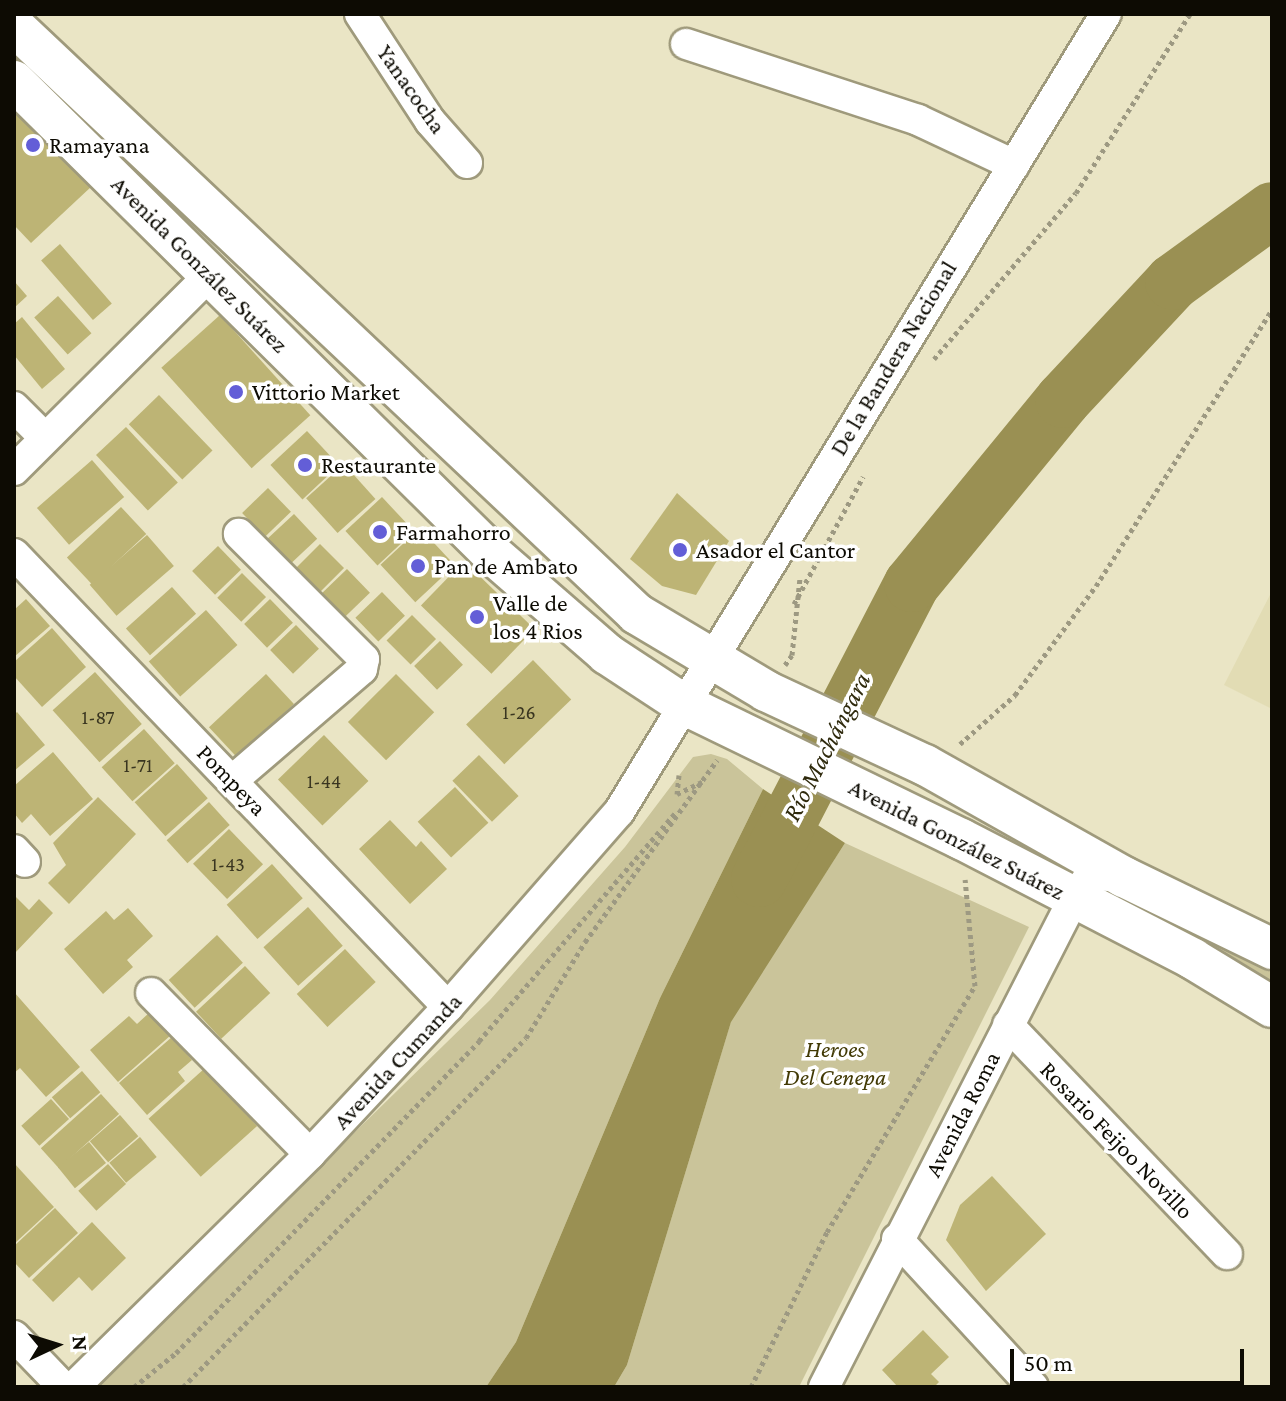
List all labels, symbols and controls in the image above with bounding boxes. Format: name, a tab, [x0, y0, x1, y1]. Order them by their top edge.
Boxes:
street label: Yanacocha	[371, 39, 453, 139]
place label: Ramayana	[49, 131, 150, 159]
marker: Ramayana	[24, 136, 42, 154]
street label: Avenida González Suárez	[105, 169, 295, 359]
street label: De la Bandera Nacional	[823, 255, 963, 461]
place label: Vittorio Market	[252, 378, 400, 406]
marker: Vittorio Market	[227, 383, 245, 401]
place label: Restaurante	[321, 451, 436, 479]
marker: Restaurante	[296, 456, 314, 474]
place label: Farmahorro	[396, 518, 511, 546]
marker: Farmahorro	[371, 523, 389, 541]
place label: Asador el Cantor	[696, 536, 855, 564]
marker: Asador el Cantor	[671, 541, 689, 559]
place label: Pan de Ambato	[434, 552, 578, 580]
marker: Pan de Ambato	[409, 557, 427, 575]
place label: Valle de los 4 Rios	[493, 589, 583, 645]
marker: Valle de los 4 Rios	[468, 608, 486, 626]
water label: Río Machángara	[776, 668, 878, 826]
house number: 1-26	[502, 700, 536, 724]
house number: 1-87	[81, 705, 115, 729]
street label: Pompeya	[191, 738, 273, 822]
house number: 1-71	[123, 753, 153, 777]
house number: 1-44	[307, 769, 341, 793]
street label: Avenida González Suárez	[844, 772, 1070, 906]
house number: 1-43	[211, 852, 245, 876]
street label: Avenida Cumanda	[327, 987, 467, 1135]
park label: Heroes Del Cenepa	[784, 1035, 886, 1091]
street label: Avenida Roma	[918, 1046, 1006, 1182]
street label: Rosario Feijoo Novillo	[1034, 1055, 1200, 1225]
north arrow	[16, 1305, 96, 1385]
scale bar	[1014, 1333, 1248, 1383]
text: N	[67, 1335, 93, 1352]
text: 50 m	[1024, 1349, 1073, 1376]

